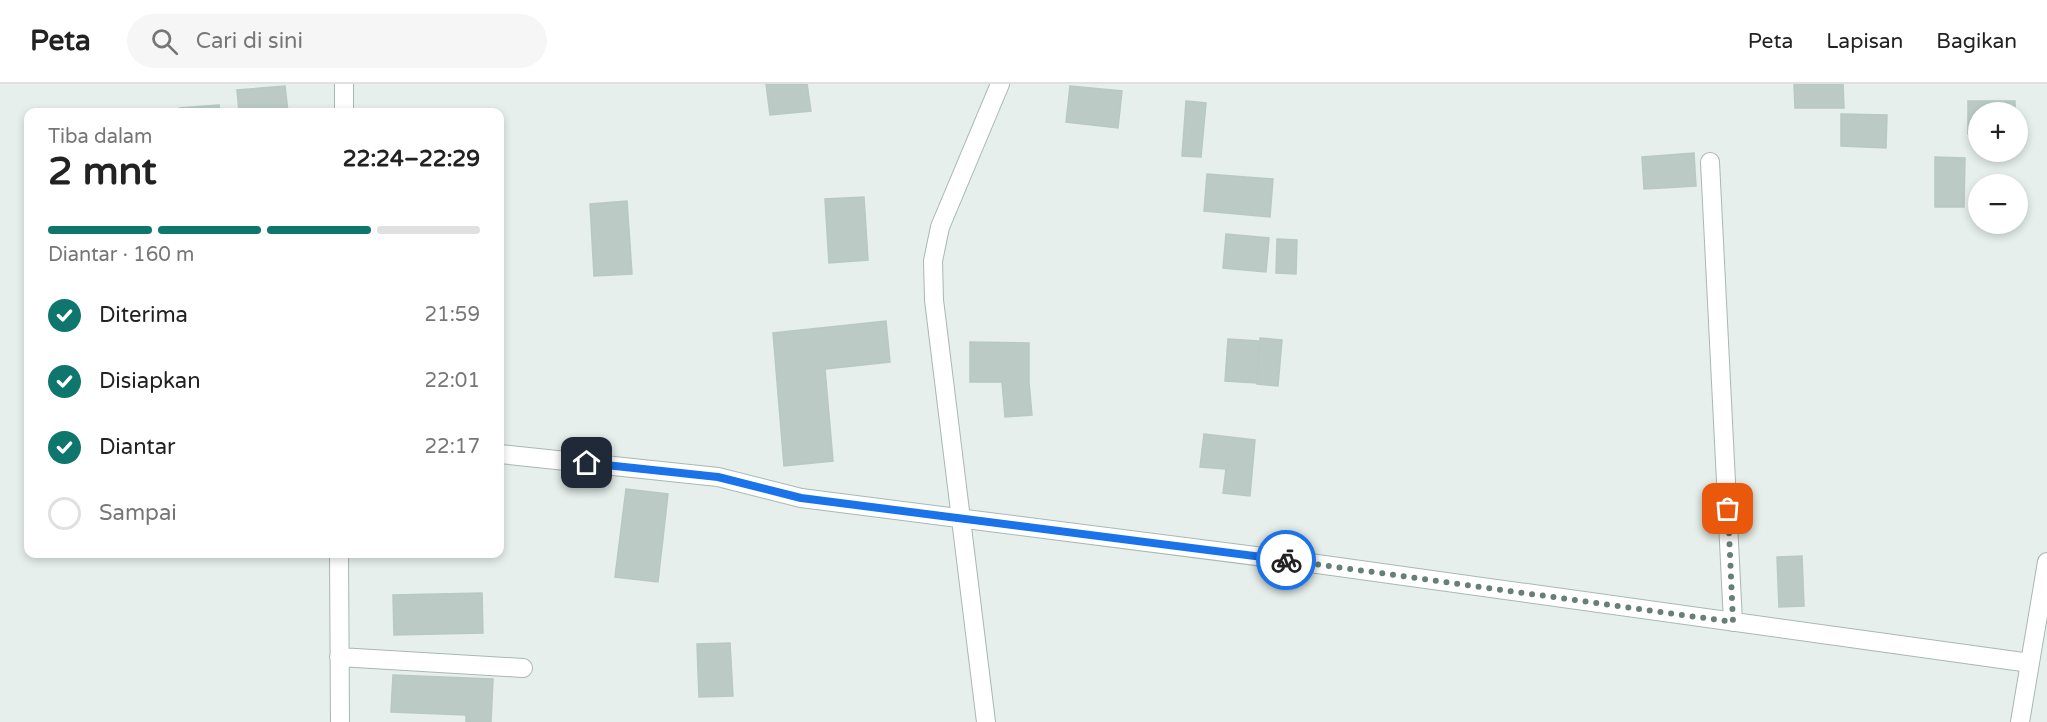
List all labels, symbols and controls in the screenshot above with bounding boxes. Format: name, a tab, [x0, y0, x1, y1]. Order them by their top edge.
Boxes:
search box	[127, 14, 547, 68]
text: Peta	[30, 24, 91, 58]
icon: search	[148, 25, 181, 58]
text: Cari di sini	[196, 28, 303, 54]
text: Peta	[1748, 29, 1793, 54]
text: Lapisan	[1826, 29, 1903, 54]
text: Bagikan	[1936, 29, 2017, 54]
map controls	[1968, 102, 2028, 234]
button: +	[1968, 102, 2028, 162]
text: Tiba dalam	[48, 125, 152, 149]
text: 22:24–22:29	[343, 146, 480, 172]
text: 2 mnt	[48, 148, 157, 195]
button: −	[1968, 174, 2028, 234]
text: Diantar · 160 m	[48, 243, 194, 267]
icon: check	[48, 299, 81, 332]
text: Diterima	[99, 302, 188, 328]
text: 21:59	[425, 303, 480, 327]
icon: check	[48, 365, 81, 398]
text: Disiapkan	[99, 368, 201, 394]
text: 22:01	[425, 369, 480, 393]
icon: check	[48, 431, 81, 464]
text: Diantar	[99, 434, 175, 460]
text: 22:17	[425, 435, 480, 459]
pin	[561, 437, 612, 488]
icon: home	[570, 446, 603, 479]
pin	[1702, 483, 1753, 534]
icon: bag	[1711, 492, 1744, 525]
text: Sampai	[99, 500, 177, 526]
courier	[1256, 530, 1316, 590]
icon: bike	[1270, 544, 1303, 577]

